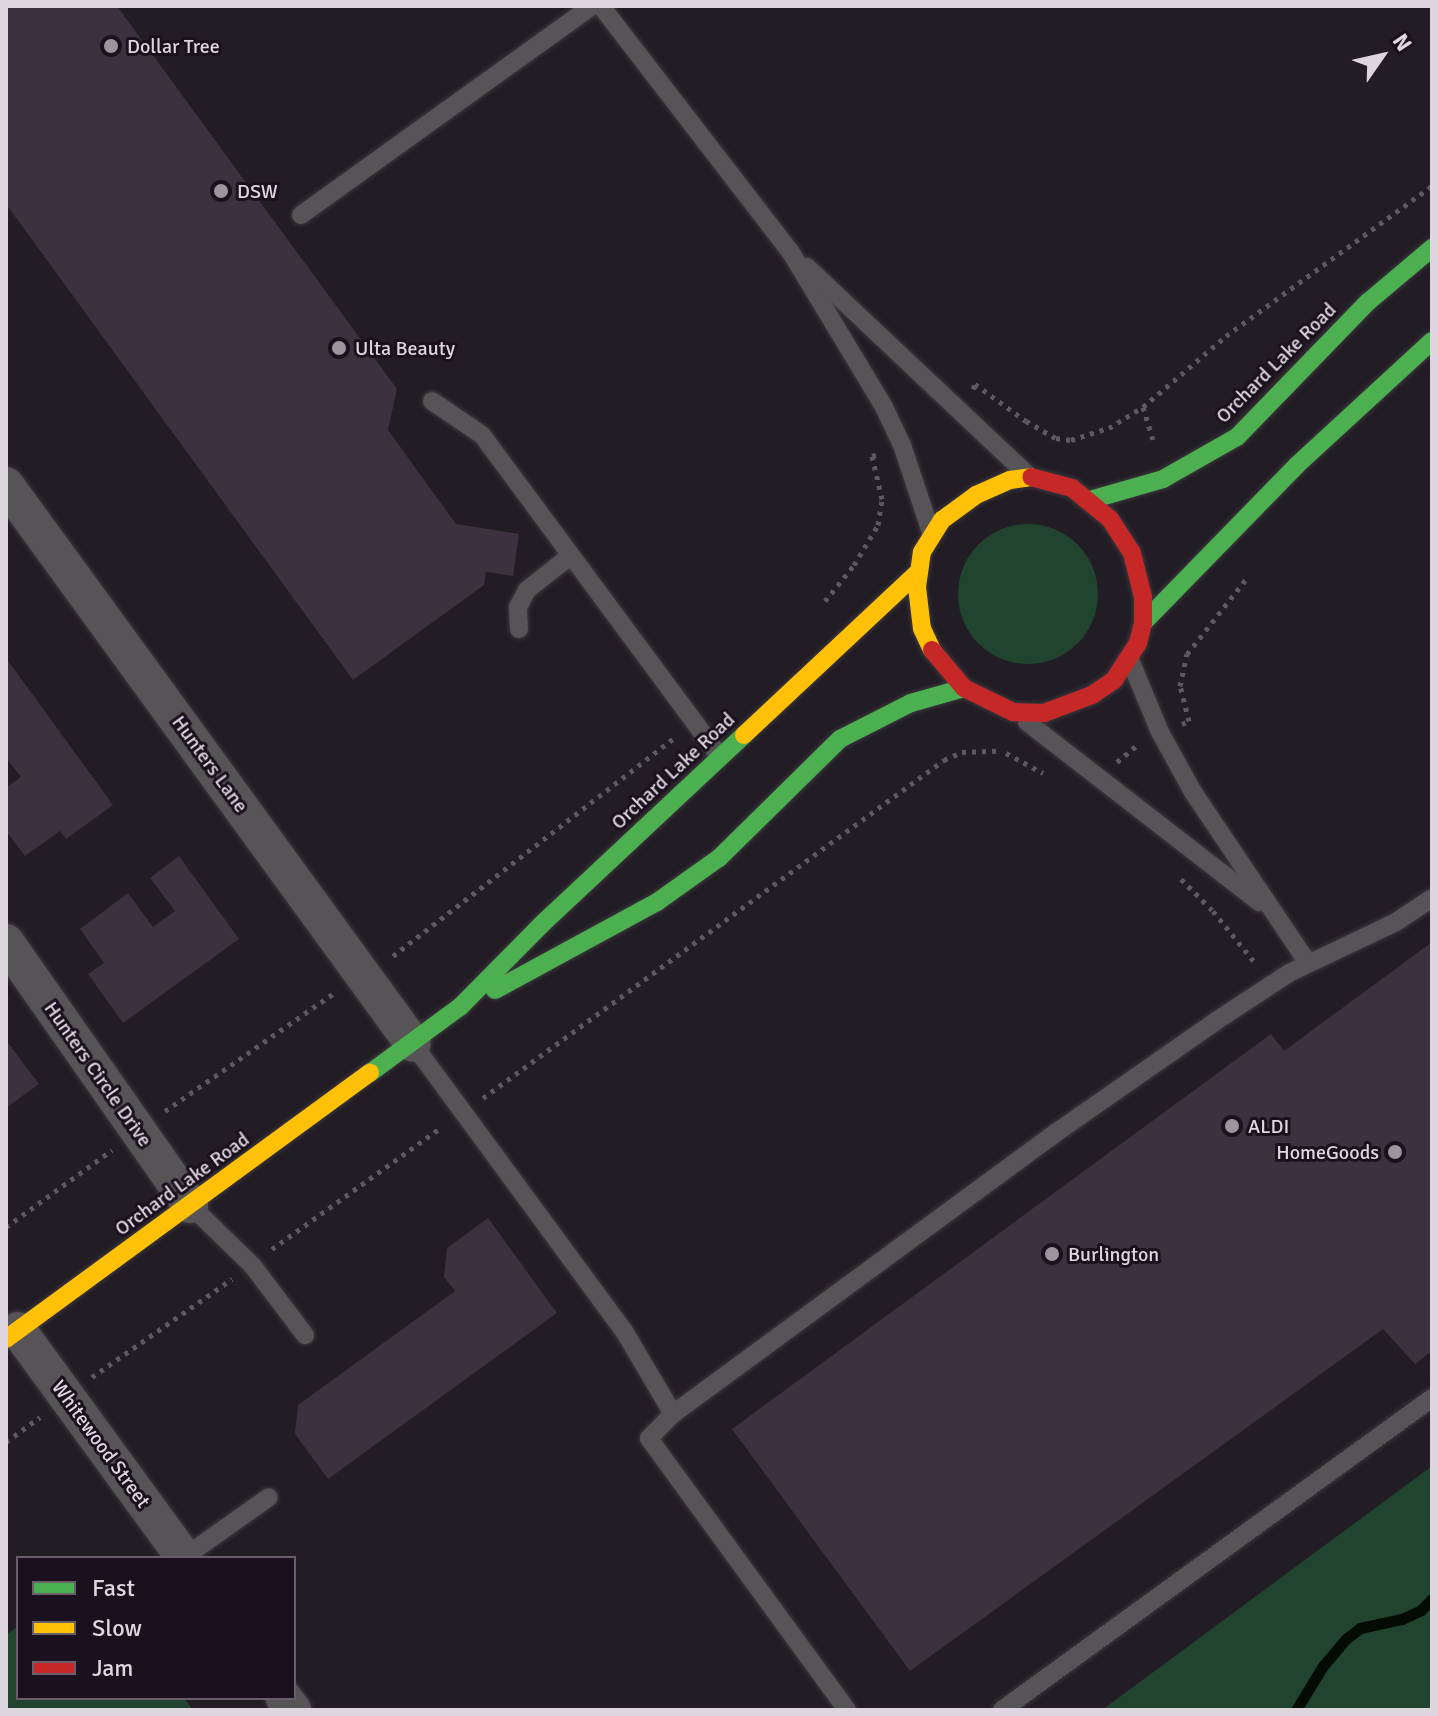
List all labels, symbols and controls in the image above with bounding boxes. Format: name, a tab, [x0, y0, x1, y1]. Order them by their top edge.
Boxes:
north arrow	[1342, 16, 1422, 96]
text: N	[1387, 28, 1418, 56]
place label: Dollar Tree	[127, 34, 220, 58]
marker: Dollar Tree	[102, 37, 120, 55]
place label: DSW	[237, 179, 278, 203]
marker: DSW	[212, 182, 230, 200]
street label: Orchard Lake Road	[1211, 298, 1341, 428]
place label: Ulta Beauty	[355, 336, 455, 360]
marker: Ulta Beauty	[330, 339, 348, 357]
street label: Orchard Lake Road	[606, 708, 740, 834]
street label: Hunters Lane	[167, 711, 253, 817]
street label: Hunters Circle Drive	[39, 997, 157, 1151]
place label: ALDI	[1248, 1114, 1289, 1138]
marker: ALDI	[1223, 1117, 1241, 1135]
street label: Orchard Lake Road	[110, 1127, 254, 1241]
place label: HomeGoods	[1276, 1140, 1379, 1164]
marker: HomeGoods	[1386, 1143, 1404, 1161]
place label: Burlington	[1068, 1242, 1159, 1266]
marker: Burlington	[1043, 1245, 1061, 1263]
street label: Whitewood Street	[47, 1376, 155, 1512]
legend	[16, 1556, 296, 1700]
text: Fast	[92, 1573, 135, 1603]
text: Slow	[92, 1613, 142, 1643]
text: Jam	[92, 1653, 133, 1683]

